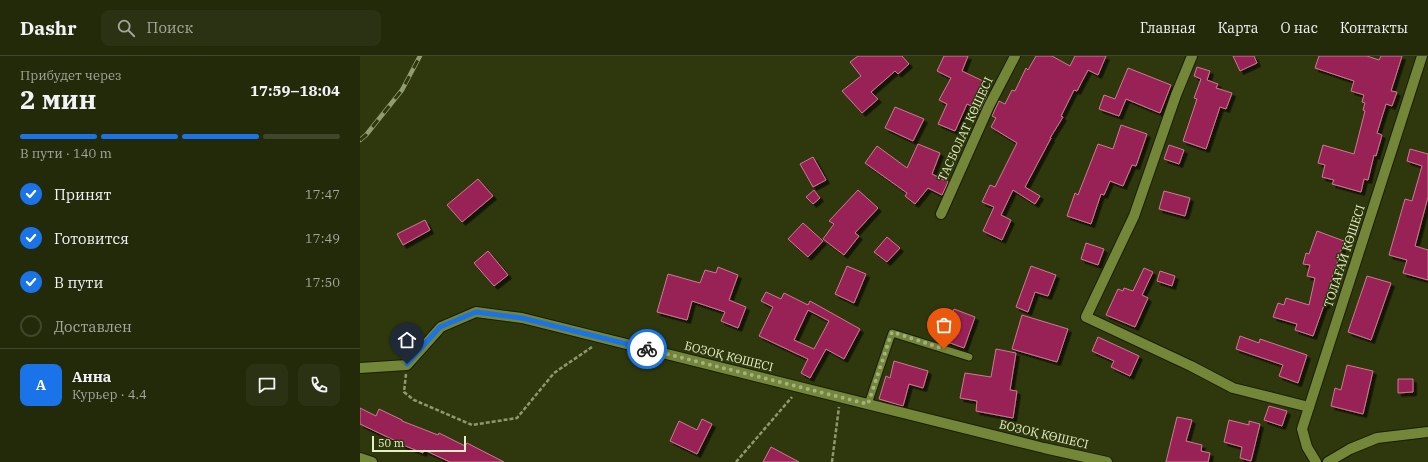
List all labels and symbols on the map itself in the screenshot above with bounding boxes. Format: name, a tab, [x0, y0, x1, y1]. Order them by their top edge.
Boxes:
street label: ТАСБОЛАТ КӨШЕСІ	[934, 74, 996, 184]
street label: ТОЛАҒАЙ КӨШЕСІ	[1320, 203, 1368, 309]
pin	[927, 308, 961, 349]
pin	[390, 323, 424, 364]
courier	[627, 329, 667, 369]
street label: БОЗОҚ КӨШЕСІ	[683, 338, 775, 374]
street label: БОЗОҚ КӨШЕСІ	[998, 416, 1090, 452]
scale bar	[372, 434, 466, 453]

